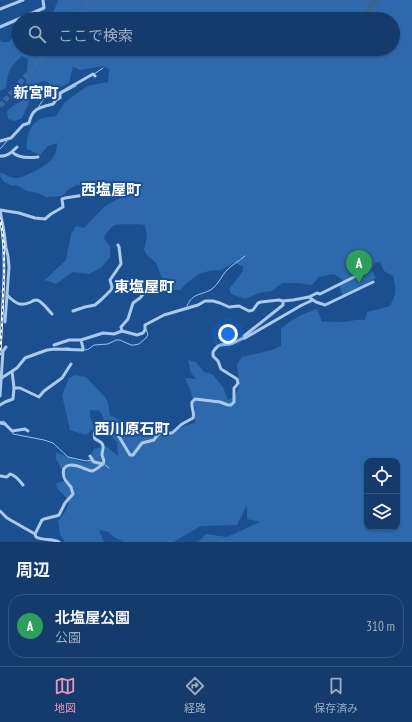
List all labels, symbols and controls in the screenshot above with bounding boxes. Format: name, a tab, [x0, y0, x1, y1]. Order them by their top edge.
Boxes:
search box	[12, 12, 400, 56]
icon: search	[26, 23, 48, 45]
text: ここで検索	[58, 26, 133, 45]
district label: 新宮町	[13, 83, 59, 102]
district label: 西塩屋町	[81, 180, 141, 199]
pin: A	[346, 250, 372, 283]
district label: 東塩屋町	[114, 277, 174, 296]
your location	[218, 324, 238, 344]
district label: 西川原石町	[94, 419, 170, 438]
map controls	[364, 458, 400, 530]
button: locate	[364, 458, 400, 494]
button: layers	[364, 494, 400, 530]
text: 周辺	[16, 559, 50, 581]
text: 北塩屋公園	[55, 608, 130, 627]
text: A	[27, 618, 33, 635]
text: 310 m	[366, 618, 395, 635]
text: 公園	[55, 629, 81, 646]
tab: 地図	[54, 675, 76, 715]
tab: 経路	[184, 675, 206, 715]
tab: 保存済み	[314, 675, 358, 715]

